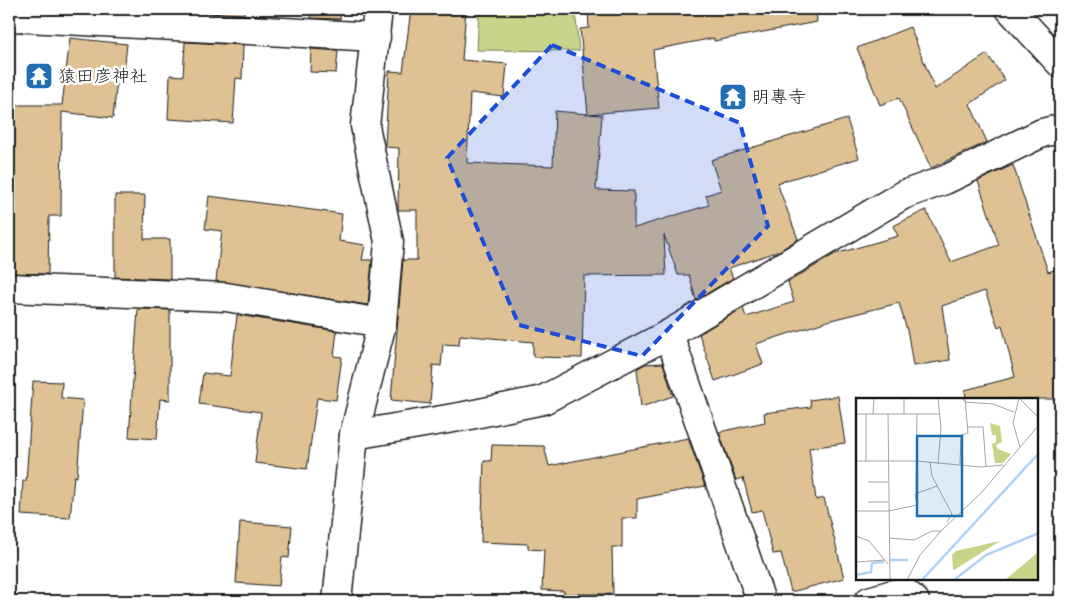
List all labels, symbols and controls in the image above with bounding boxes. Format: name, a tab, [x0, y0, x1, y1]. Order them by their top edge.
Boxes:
temple icon: 猿田彦神社	[24, 61, 54, 91]
place label: 猿田彦神社	[58, 66, 148, 91]
temple icon: 明專寺	[718, 82, 748, 112]
place label: 明專寺	[752, 87, 806, 112]
inset map	[856, 398, 1039, 580]

